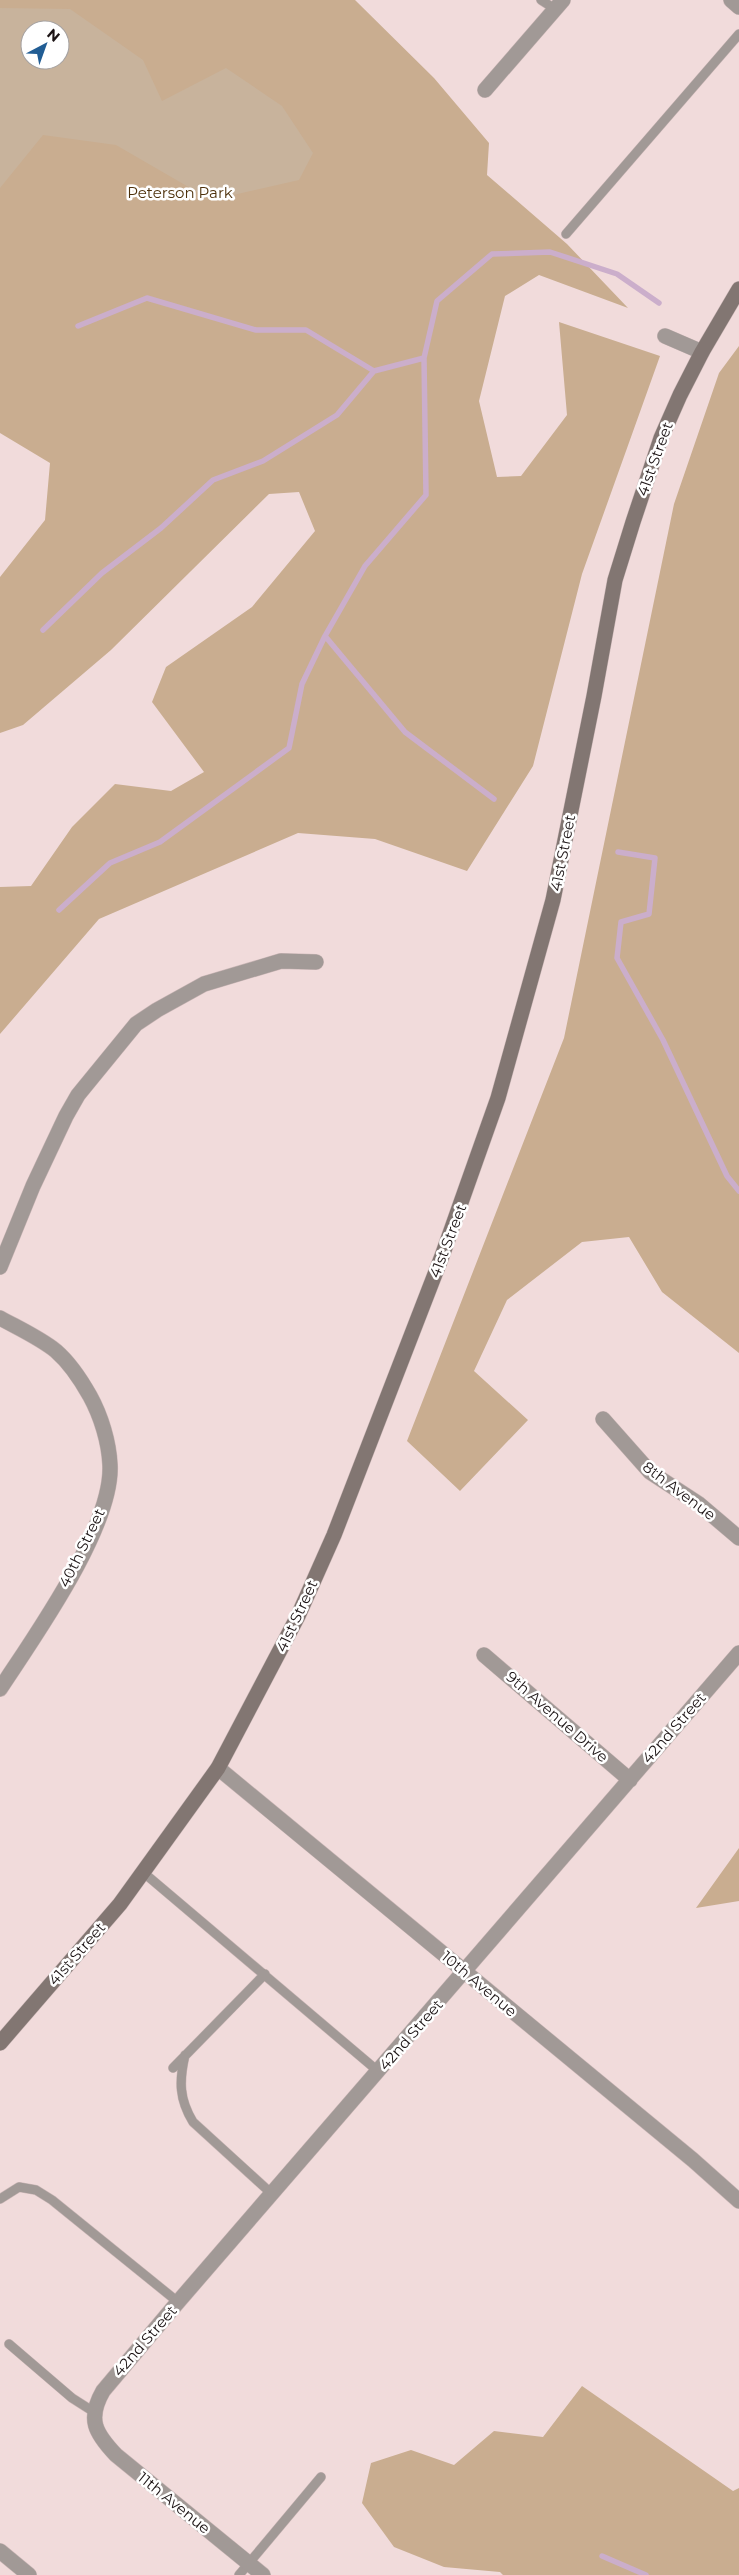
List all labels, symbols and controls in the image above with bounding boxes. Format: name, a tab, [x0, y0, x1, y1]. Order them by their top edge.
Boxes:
north arrow	[20, 20, 70, 70]
text: N	[43, 25, 64, 46]
park label: Peterson Park	[127, 183, 233, 202]
street label: 41st Street	[632, 419, 677, 499]
street label: 41st Street	[546, 813, 579, 893]
street label: 41st Street	[425, 1201, 470, 1280]
street label: 8th Avenue	[639, 1457, 719, 1524]
street label: 40th Street	[54, 1505, 109, 1590]
street label: 41st Street	[272, 1577, 322, 1655]
street label: 9th Avenue Drive	[502, 1667, 612, 1766]
street label: 42nd Street	[638, 1688, 710, 1767]
street label: 41st Street	[44, 1918, 109, 1989]
street label: 10th Avenue	[438, 1947, 521, 2021]
street label: 42nd Street	[375, 1995, 447, 2074]
street label: 42nd Street	[109, 2301, 181, 2380]
street label: 11th Avenue	[134, 2468, 214, 2538]

